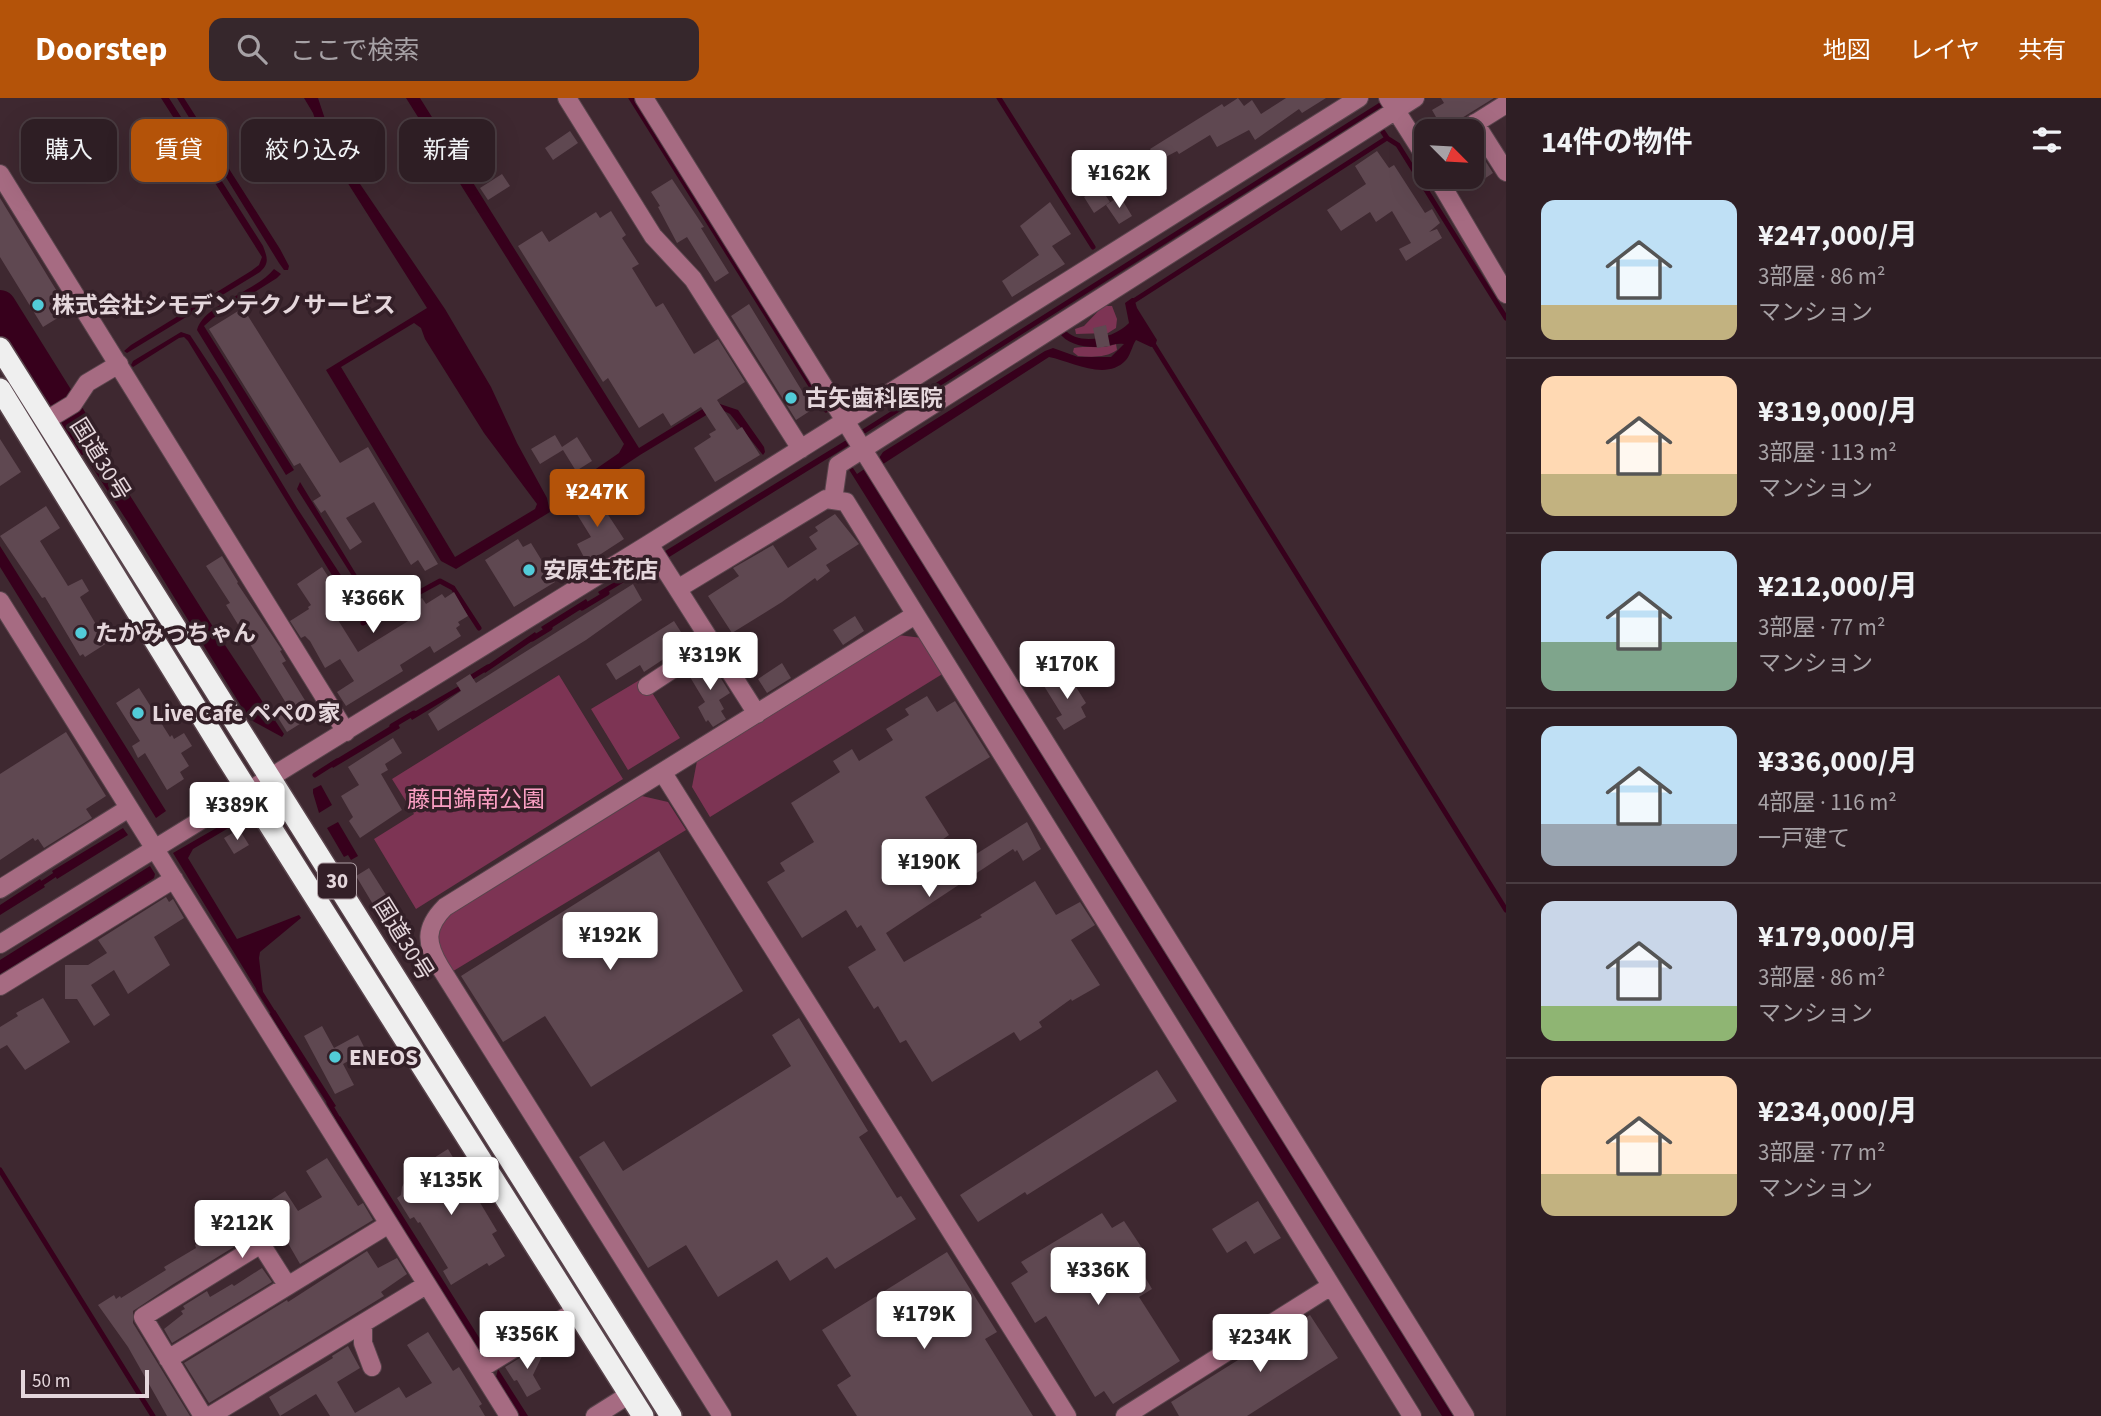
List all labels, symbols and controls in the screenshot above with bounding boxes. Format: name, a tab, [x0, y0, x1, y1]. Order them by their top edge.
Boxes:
search box	[209, 18, 699, 81]
text: Doorstep	[35, 26, 167, 73]
icon: search	[233, 30, 271, 68]
text: ここで検索	[289, 32, 419, 69]
text: 地図	[1823, 33, 1871, 68]
text: レイヤ	[1909, 33, 1980, 68]
text: 共有	[2018, 33, 2066, 68]
chip: 購入	[21, 119, 117, 182]
chip: 賃貸	[131, 119, 227, 182]
chip: 絞り込み	[241, 119, 385, 182]
chip: 新着	[399, 119, 495, 182]
north arrow	[1414, 119, 1484, 189]
map controls	[1414, 119, 1484, 189]
text: 14件の物件	[1541, 121, 1693, 164]
icon: filters	[2028, 121, 2066, 159]
pin: ¥162K	[1070, 150, 1168, 210]
text: ¥162K	[1088, 156, 1150, 189]
text: ¥247,000/月	[1758, 214, 1918, 257]
icon: home	[1597, 228, 1681, 312]
text: 3部屋 · 86 m²	[1758, 260, 1885, 293]
place label: 株式会社シモデンテクノサービス	[52, 289, 396, 322]
text: マンション	[1758, 296, 1873, 329]
marker: 株式会社シモデンテクノサービス	[30, 297, 46, 313]
place label: 古矢歯科医院	[805, 382, 943, 415]
marker: 古矢歯科医院	[783, 390, 799, 406]
text: ¥319,000/月	[1758, 390, 1918, 433]
icon: home	[1597, 404, 1681, 488]
street label: 国道30号	[62, 412, 139, 507]
text: 3部屋 · 113 m²	[1758, 436, 1897, 469]
pin: ¥247K	[548, 470, 646, 529]
text: マンション	[1758, 472, 1873, 505]
text: ¥247K	[566, 475, 628, 508]
place label: 安原生花店	[543, 554, 658, 587]
marker: 安原生花店	[521, 562, 537, 578]
text: ¥212,000/月	[1758, 565, 1918, 608]
pin: ¥366K	[324, 575, 422, 635]
icon: home	[1597, 579, 1681, 663]
text: ¥366K	[342, 581, 404, 614]
text: 3部屋 · 77 m²	[1758, 611, 1885, 644]
place label: たかみっちゃん	[95, 617, 256, 650]
marker: たかみっちゃん	[73, 625, 89, 641]
pin: ¥319K	[661, 632, 759, 692]
text: ¥319K	[679, 638, 741, 671]
pin: ¥170K	[1018, 642, 1116, 701]
text: ¥170K	[1036, 647, 1098, 680]
text: マンション	[1758, 647, 1873, 680]
place label: Live Cafe ペペの家	[152, 697, 340, 730]
marker: Live Cafe ペペの家	[130, 705, 146, 721]
text: ¥336,000/月	[1758, 740, 1918, 783]
icon: home	[1597, 754, 1681, 838]
pin: ¥389K	[188, 782, 286, 842]
park label: 藤田錦南公園	[407, 783, 545, 816]
text: 4部屋 · 116 m²	[1758, 786, 1897, 819]
text: ¥389K	[206, 788, 268, 821]
text: 一戸建て	[1758, 822, 1850, 855]
pin: ¥190K	[880, 840, 978, 899]
text: ¥190K	[898, 845, 960, 878]
road number: 30	[318, 864, 356, 898]
street label: 国道30号	[365, 892, 442, 987]
pin: ¥192K	[561, 912, 659, 972]
text: ¥179,000/月	[1758, 915, 1918, 958]
text: ¥192K	[579, 918, 641, 951]
icon: home	[1597, 929, 1681, 1013]
text: 3部屋 · 86 m²	[1758, 961, 1885, 994]
text: マンション	[1758, 997, 1873, 1030]
place label: ENEOS	[349, 1041, 418, 1074]
marker: ENEOS	[327, 1049, 343, 1065]
text: ¥234,000/月	[1758, 1090, 1918, 1133]
icon: home	[1597, 1104, 1681, 1188]
text: 3部屋 · 77 m²	[1758, 1136, 1885, 1169]
pin: ¥135K	[402, 1158, 500, 1217]
text: ¥135K	[420, 1163, 482, 1196]
text: マンション	[1758, 1172, 1873, 1205]
pin: ¥212K	[193, 1200, 291, 1260]
text: ¥212K	[211, 1206, 273, 1239]
pin: ¥336K	[1049, 1248, 1147, 1307]
text: ¥336K	[1067, 1253, 1129, 1286]
pin: ¥179K	[875, 1292, 973, 1351]
text: ¥179K	[893, 1297, 955, 1330]
pin: ¥356K	[478, 1312, 576, 1371]
pin: ¥234K	[1211, 1314, 1309, 1374]
text: ¥356K	[496, 1317, 558, 1350]
text: ¥234K	[1229, 1320, 1291, 1353]
scale bar	[21, 1367, 149, 1399]
text: 50 m	[32, 1368, 70, 1395]

